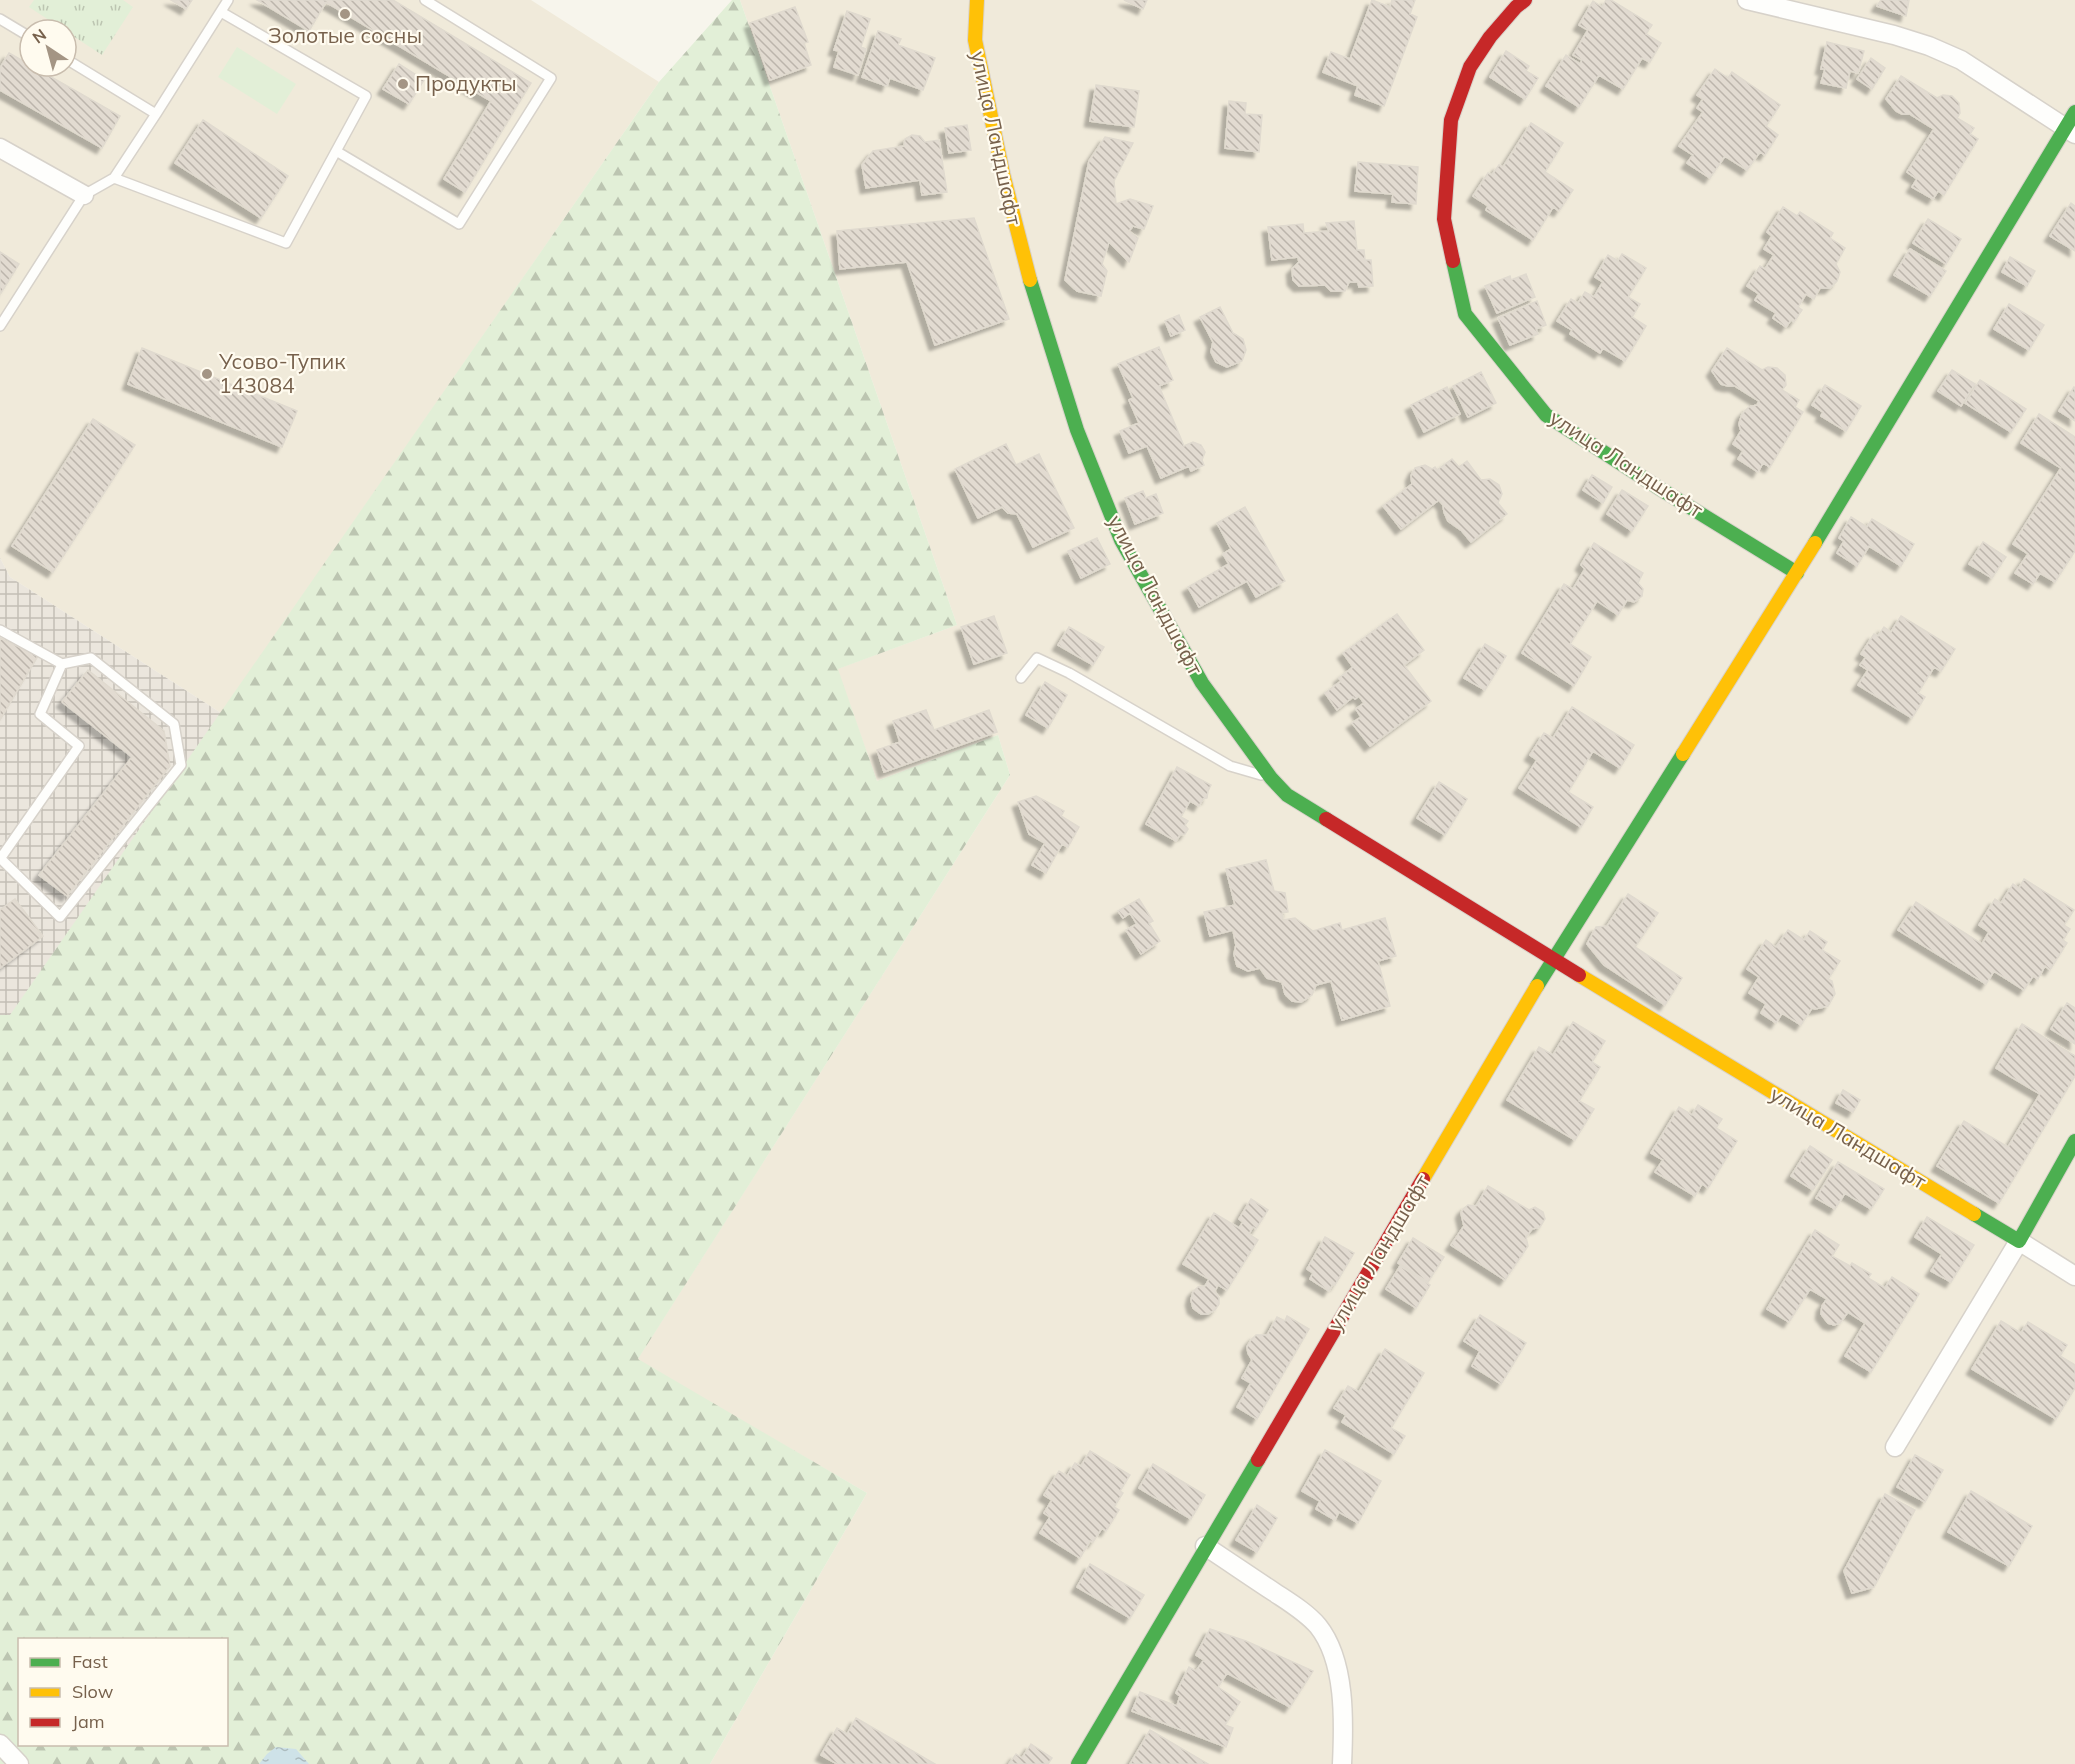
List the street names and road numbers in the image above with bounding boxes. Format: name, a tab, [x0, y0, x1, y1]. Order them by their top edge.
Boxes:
street label: улица Ландшафт	[966, 48, 1028, 228]
street label: улица Ландшафт	[1545, 404, 1708, 523]
street label: улица Ландшафт	[1103, 510, 1209, 679]
street label: улица Ландшафт	[1766, 1080, 1932, 1194]
street label: улица Ландшафт	[1321, 1169, 1435, 1335]

